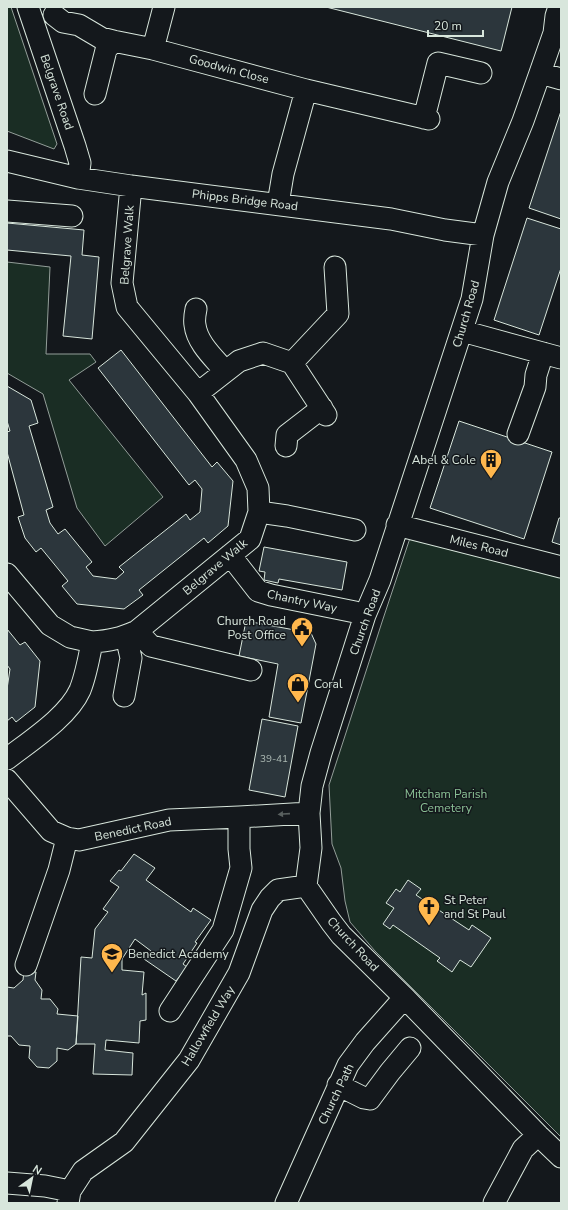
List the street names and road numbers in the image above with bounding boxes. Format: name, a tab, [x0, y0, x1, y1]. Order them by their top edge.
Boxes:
street label: Goodwin Close	[187, 51, 271, 87]
street label: Belgrave Road	[37, 52, 77, 132]
street label: Phipps Bridge Road	[191, 186, 299, 214]
street label: Belgrave Walk	[116, 204, 138, 285]
street label: Church Road	[449, 279, 483, 349]
street label: Miles Road	[448, 531, 510, 561]
street label: Belgrave Walk	[179, 535, 251, 599]
street label: Chantry Way	[266, 586, 339, 616]
street label: Church Road	[346, 587, 384, 657]
street label: Benedict Road	[93, 813, 173, 845]
street label: Church Road	[324, 913, 382, 975]
street label: Hallowfield Way	[178, 982, 239, 1069]
street label: Church Path	[314, 1061, 358, 1127]

